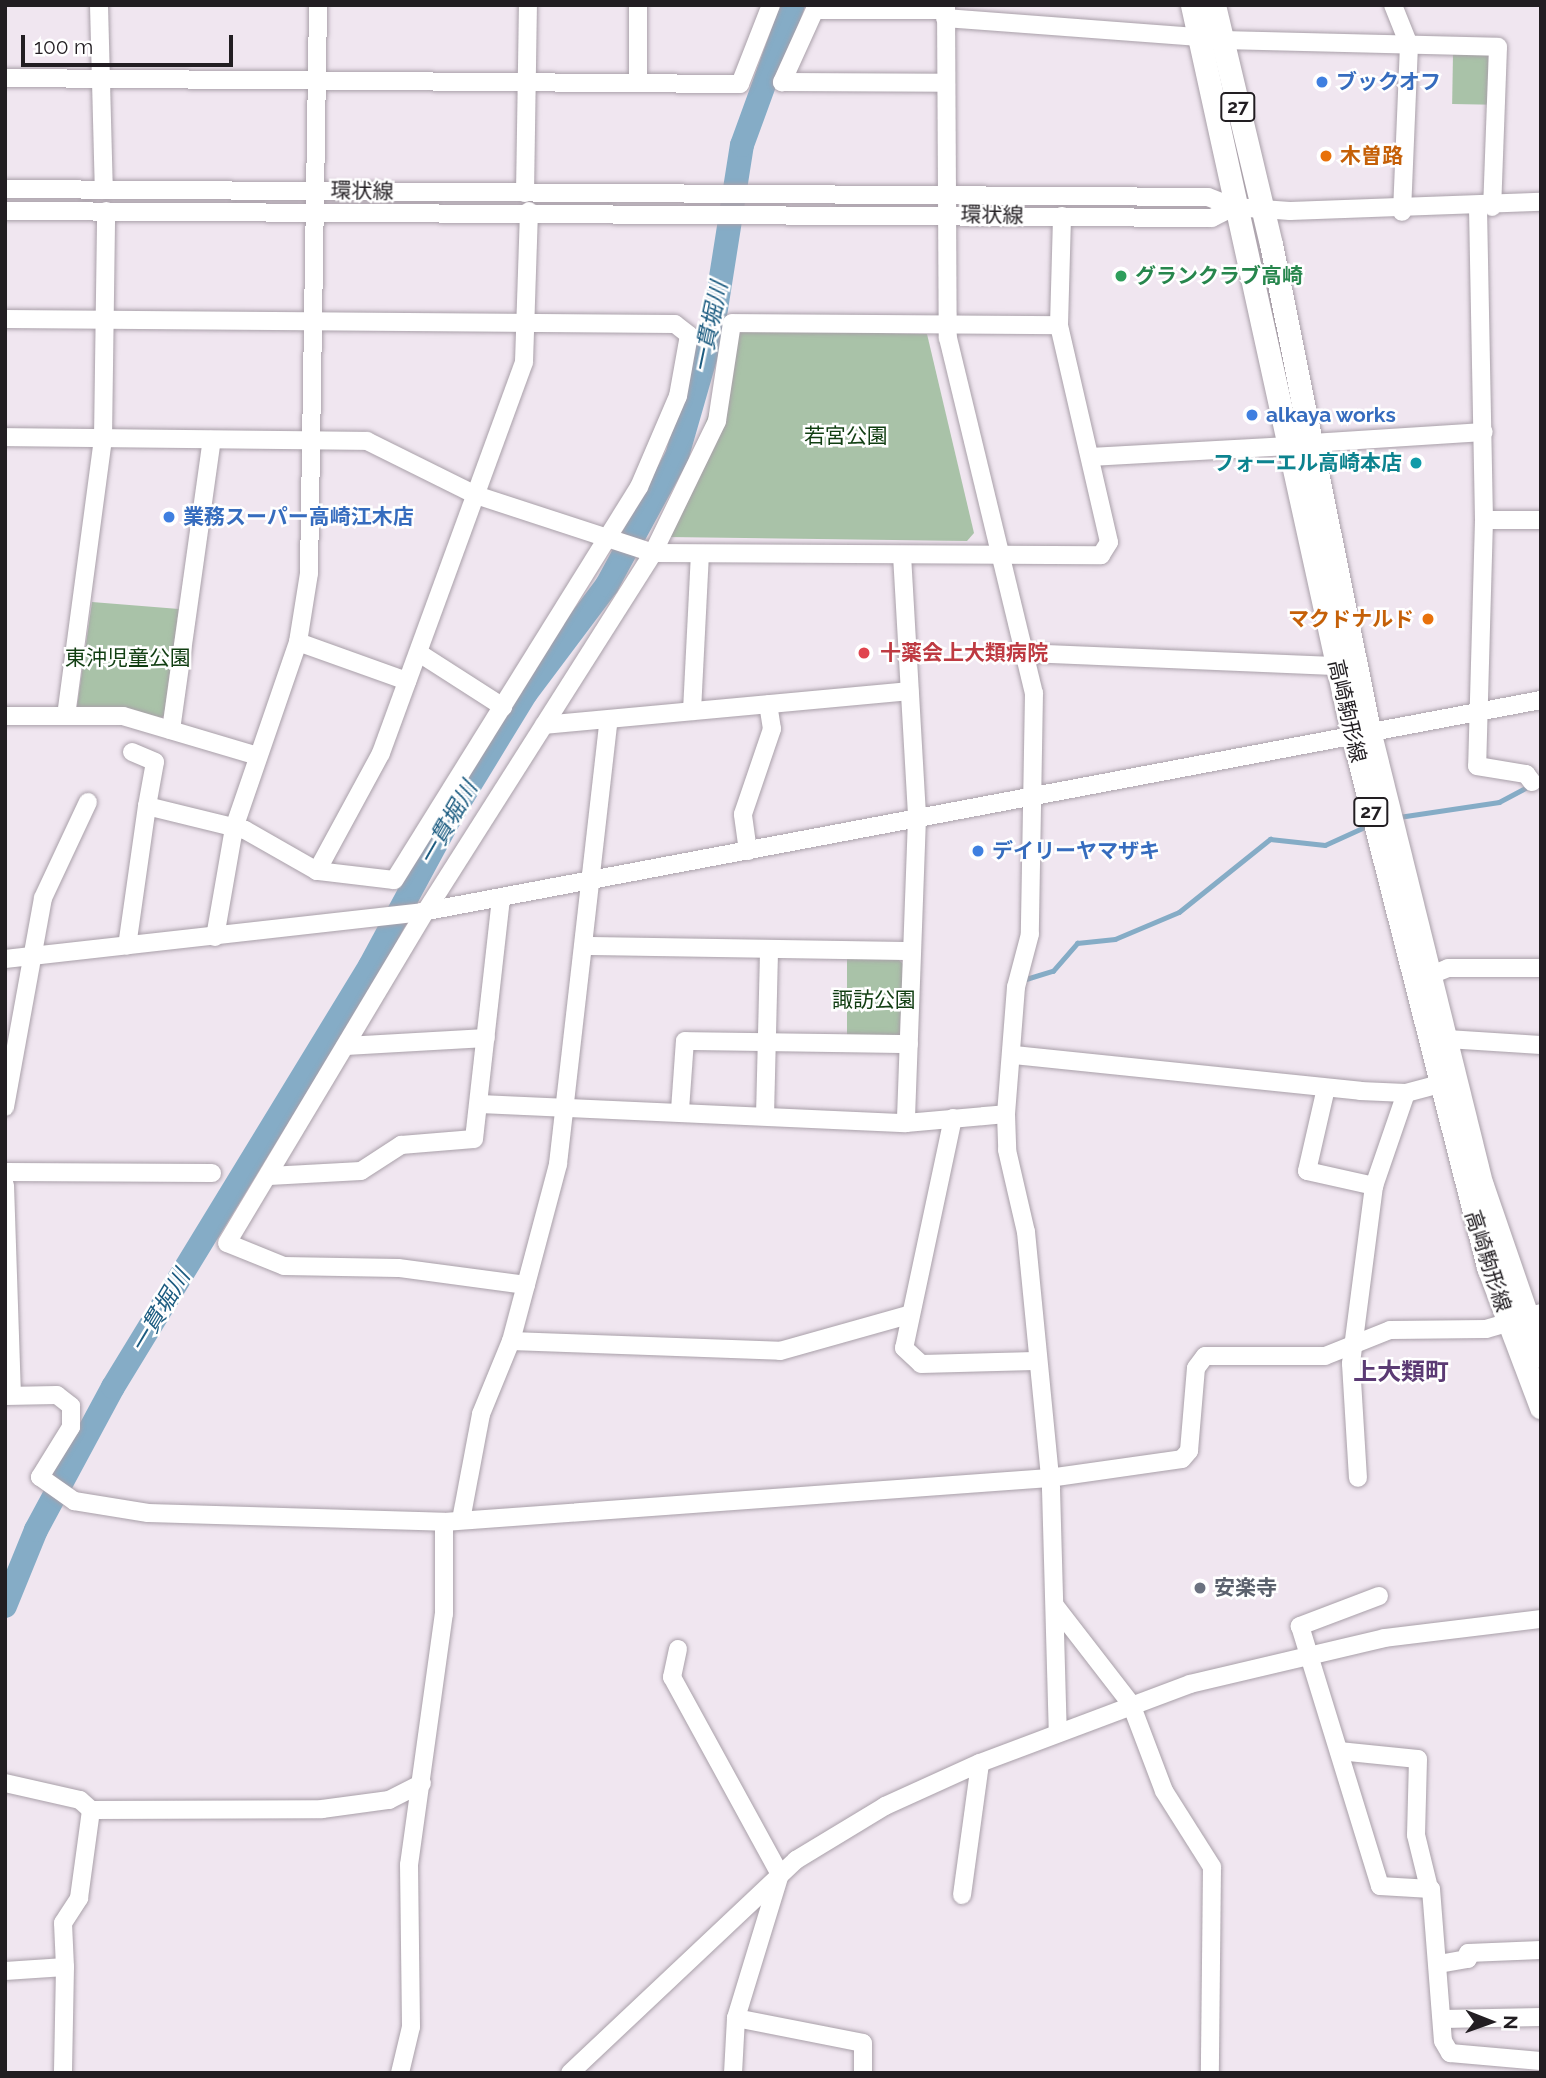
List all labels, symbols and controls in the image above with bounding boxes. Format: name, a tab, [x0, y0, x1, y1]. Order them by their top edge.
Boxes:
scale bar	[24, 21, 236, 65]
text: 100 m	[34, 34, 93, 59]
place label: ブックオフ	[1336, 69, 1441, 95]
marker: ブックオフ	[1314, 74, 1330, 90]
road number: 27	[1219, 92, 1257, 122]
place label: 木曽路	[1340, 143, 1403, 169]
marker: 木曽路	[1318, 148, 1334, 164]
street label: 環状線	[330, 178, 394, 204]
street label: 環状線	[960, 202, 1024, 228]
place label: グランクラブ高崎	[1135, 263, 1303, 289]
marker: グランクラブ高崎	[1113, 268, 1129, 284]
water label: 一貫堀川	[687, 279, 733, 375]
place label: alkaya works	[1266, 402, 1396, 428]
marker: alkaya works	[1244, 407, 1260, 423]
park label: 若宮公園	[804, 423, 888, 449]
place label: フォーエル高崎本店	[1213, 450, 1402, 476]
marker: フォーエル高崎本店	[1408, 455, 1424, 471]
place label: 業務スーパー高崎江木店	[183, 504, 414, 530]
marker: 業務スーパー高崎江木店	[161, 509, 177, 525]
place label: マクドナルド	[1288, 606, 1414, 632]
marker: マクドナルド	[1420, 611, 1436, 627]
place label: 十薬会上大類病院	[880, 640, 1048, 666]
marker: 十薬会上大類病院	[854, 643, 874, 663]
park label: 東沖児童公園	[65, 645, 191, 671]
street label: 高崎駒形線	[1323, 657, 1371, 765]
water label: 一貫堀川	[413, 776, 483, 870]
road number: 27	[1352, 796, 1390, 828]
place label: デイリーヤマザキ	[992, 838, 1160, 864]
marker: デイリーヤマザキ	[970, 843, 986, 859]
park label: 諏訪公園	[832, 987, 916, 1013]
street label: 高崎駒形線	[1460, 1207, 1516, 1315]
water label: 一貫堀川	[124, 1264, 196, 1358]
district label: 上大類町	[1353, 1358, 1449, 1386]
place label: 安楽寺	[1214, 1575, 1277, 1601]
marker: 安楽寺	[1192, 1580, 1208, 1596]
north arrow	[1455, 1987, 1525, 2057]
text: N	[1500, 2015, 1522, 2030]

